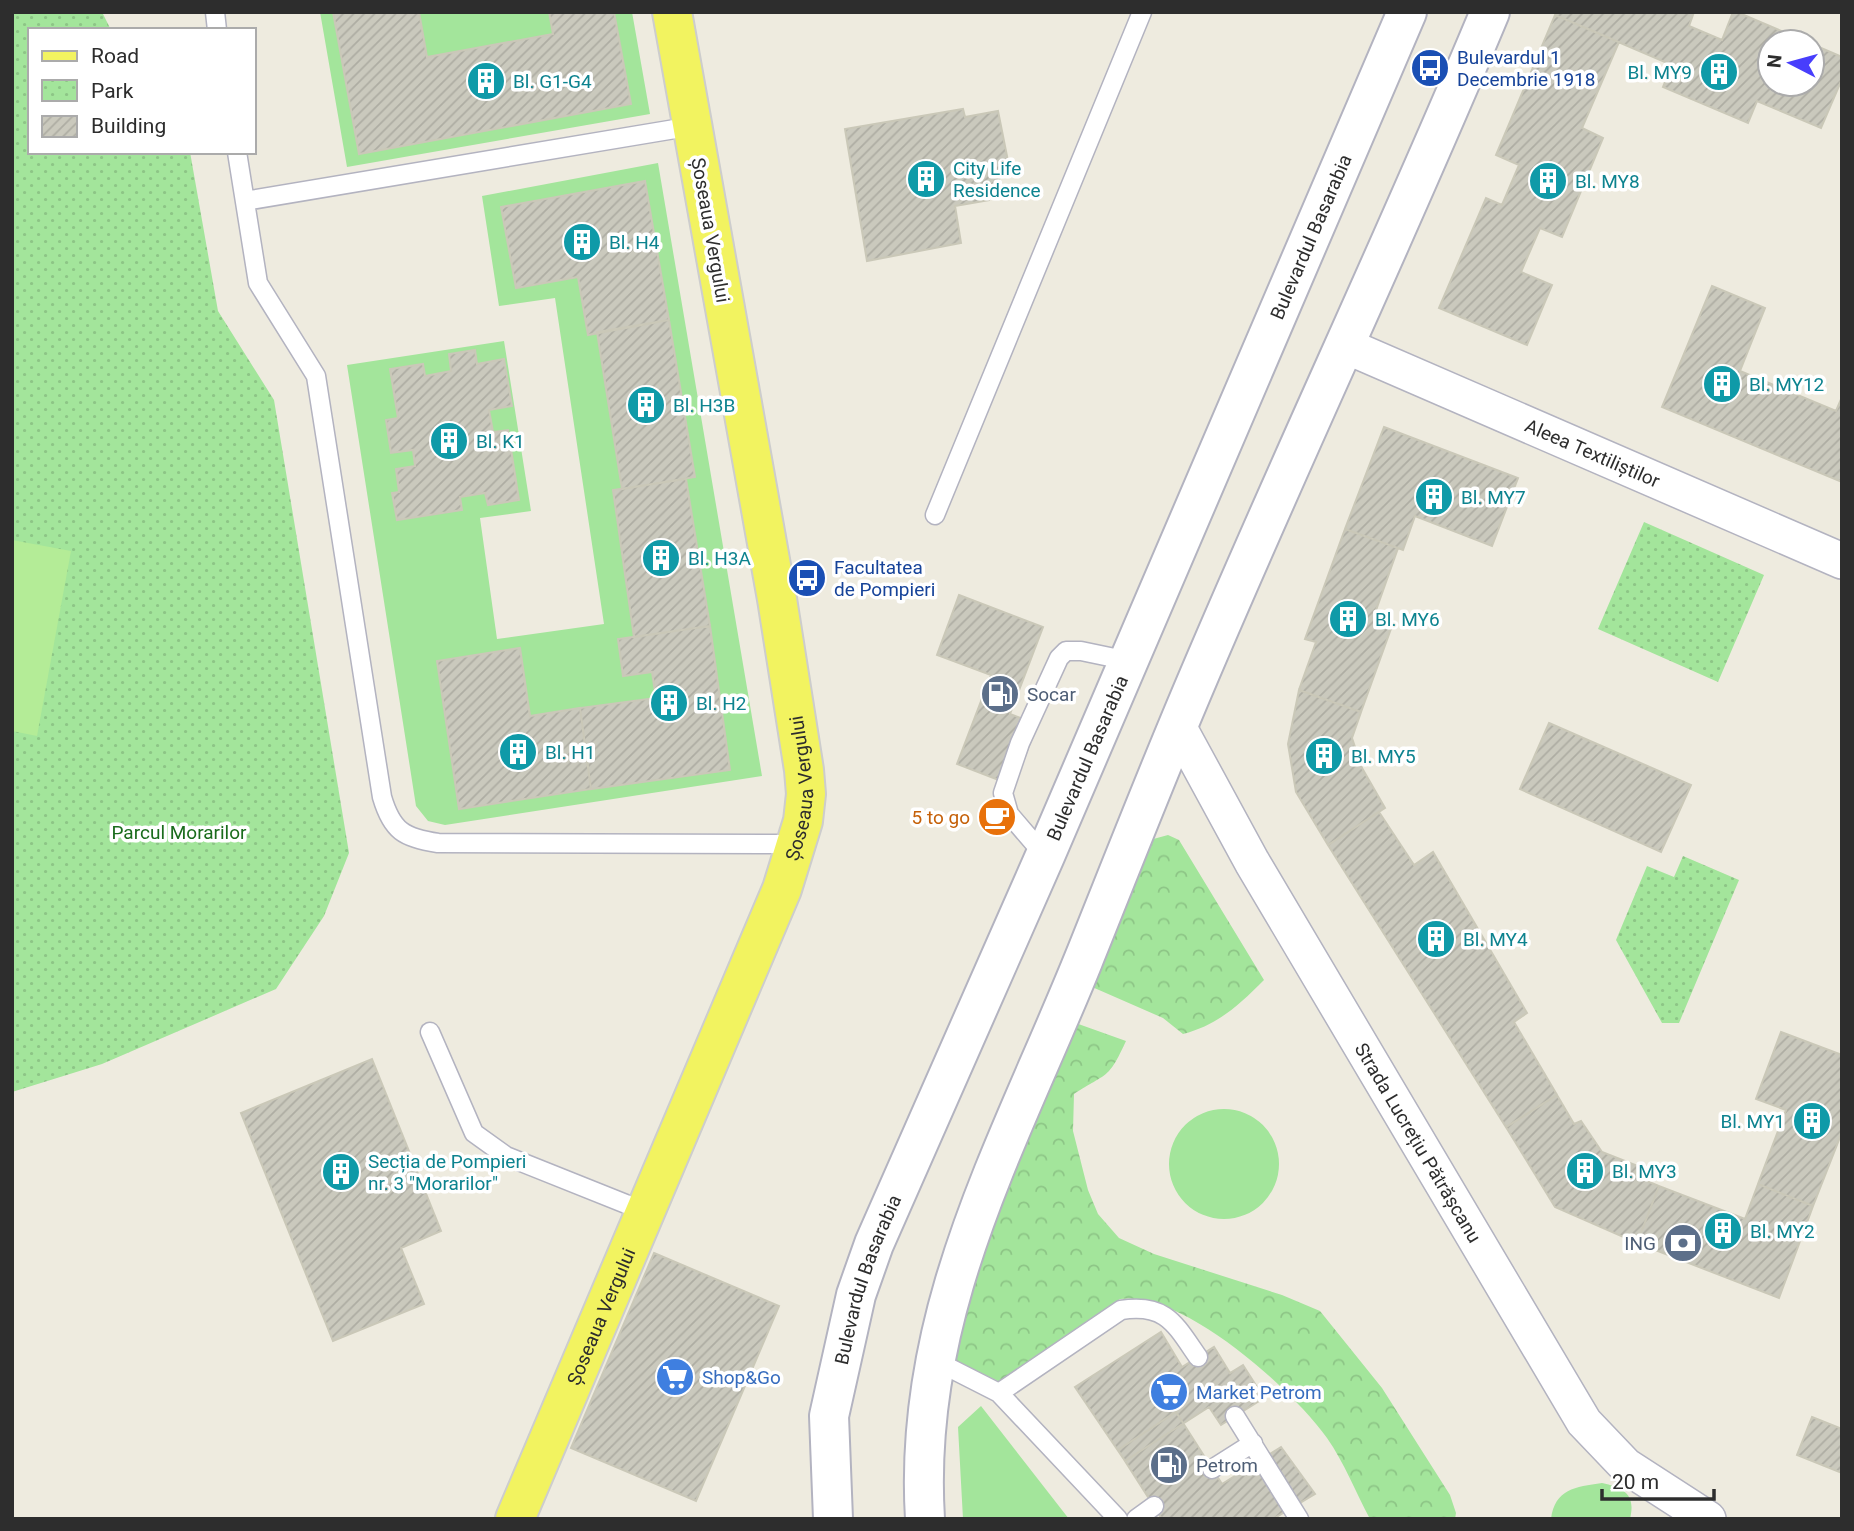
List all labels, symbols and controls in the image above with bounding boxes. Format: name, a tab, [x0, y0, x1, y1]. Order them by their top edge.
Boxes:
legend	[28, 28, 256, 154]
north arrow	[1756, 28, 1826, 98]
text: Road	[91, 44, 139, 68]
place label: Bulevardul 1 Decembrie 1918	[1457, 46, 1595, 91]
bus stop icon: Bulevardul 1 Decembrie 1918	[1409, 47, 1451, 89]
building icon: Bl. MY9	[1698, 51, 1740, 93]
text: N	[1762, 53, 1787, 69]
building icon: Bl. G1-G4	[465, 60, 507, 102]
place label: Bl. MY9	[1627, 61, 1692, 84]
place label: Bl. G1-G4	[513, 70, 592, 93]
text: Park	[91, 79, 134, 103]
text: Building	[91, 114, 166, 138]
street label: Bulevardul Basarabia	[1266, 151, 1357, 323]
street label: Șoseaua Vergului	[686, 156, 735, 304]
place label: City Life Residence	[953, 157, 1041, 202]
building icon: City Life Residence	[905, 158, 947, 200]
building icon: Bl. MY8	[1527, 160, 1569, 202]
place label: Bl. MY8	[1575, 170, 1640, 193]
building icon: Bl. H4	[561, 221, 603, 263]
place label: Bl. H4	[609, 231, 660, 254]
building icon: Bl. MY12	[1701, 363, 1743, 405]
place label: Bl. MY12	[1749, 373, 1824, 396]
building icon: Bl. H3B	[625, 384, 667, 426]
place label: Bl. H3B	[673, 394, 735, 417]
street label: Aleea Textiliștilor	[1522, 414, 1664, 493]
building icon: Bl. K1	[428, 420, 470, 462]
place label: Bl. K1	[476, 430, 525, 453]
building icon: Bl. MY7	[1413, 476, 1455, 518]
place label: Bl. MY7	[1461, 486, 1526, 509]
building icon: Bl. H3A	[640, 537, 682, 579]
place label: Bl. H3A	[688, 547, 751, 570]
place label: Facultatea de Pompieri	[834, 556, 935, 601]
bus stop icon: Facultatea de Pompieri	[786, 557, 828, 599]
building icon: Bl. MY6	[1327, 598, 1369, 640]
place label: Bl. MY6	[1375, 608, 1440, 631]
street label: Bulevardul Basarabia	[1042, 672, 1133, 844]
fuel station icon: Socar	[979, 673, 1021, 715]
building icon: Bl. H2	[648, 682, 690, 724]
place label: Socar	[1027, 683, 1076, 706]
place label: Bl. H2	[696, 692, 746, 715]
street label: Șoseaua Vergului	[780, 714, 818, 864]
building icon: Bl. H1	[497, 731, 539, 773]
building icon: Bl. MY5	[1303, 735, 1345, 777]
place label: Bl. H1	[545, 741, 595, 764]
place label: Bl. MY5	[1351, 745, 1416, 768]
cafe icon: 5 to go	[976, 796, 1018, 838]
place label: 5 to go	[912, 806, 970, 829]
park label: Parcul Morarilor	[111, 821, 247, 844]
building icon: Bl. MY4	[1415, 918, 1457, 960]
place label: Bl. MY4	[1463, 928, 1528, 951]
street label: Strada Lucrețiu Pătrășcanu	[1350, 1039, 1486, 1247]
building icon: Bl. MY1	[1791, 1100, 1833, 1142]
place label: Bl. MY1	[1720, 1110, 1785, 1133]
place label: Secția de Pompieri nr. 3 "Morarilor"	[368, 1150, 526, 1195]
building icon: Bl. MY3	[1564, 1150, 1606, 1192]
building icon: Secția de Pompieri nr. 3 "Morarilor"	[320, 1151, 362, 1193]
place label: Bl. MY3	[1612, 1160, 1677, 1183]
street label: Bulevardul Basarabia	[830, 1191, 906, 1367]
building icon: Bl. MY2	[1702, 1210, 1744, 1252]
place label: Bl. MY2	[1750, 1220, 1815, 1243]
bank icon: ING	[1662, 1222, 1704, 1264]
place label: ING	[1624, 1232, 1656, 1255]
street label: Șoseaua Vergului	[562, 1245, 641, 1389]
supermarket icon: Shop&Go	[654, 1356, 696, 1398]
place label: Shop&Go	[702, 1366, 781, 1389]
supermarket icon: Market Petrom	[1148, 1371, 1190, 1413]
place label: Market Petrom	[1196, 1381, 1322, 1404]
fuel station icon: Petrom	[1148, 1444, 1190, 1486]
place label: Petrom	[1196, 1454, 1258, 1477]
scale bar	[1602, 1458, 1714, 1502]
text: 20 m	[1612, 1470, 1659, 1494]

